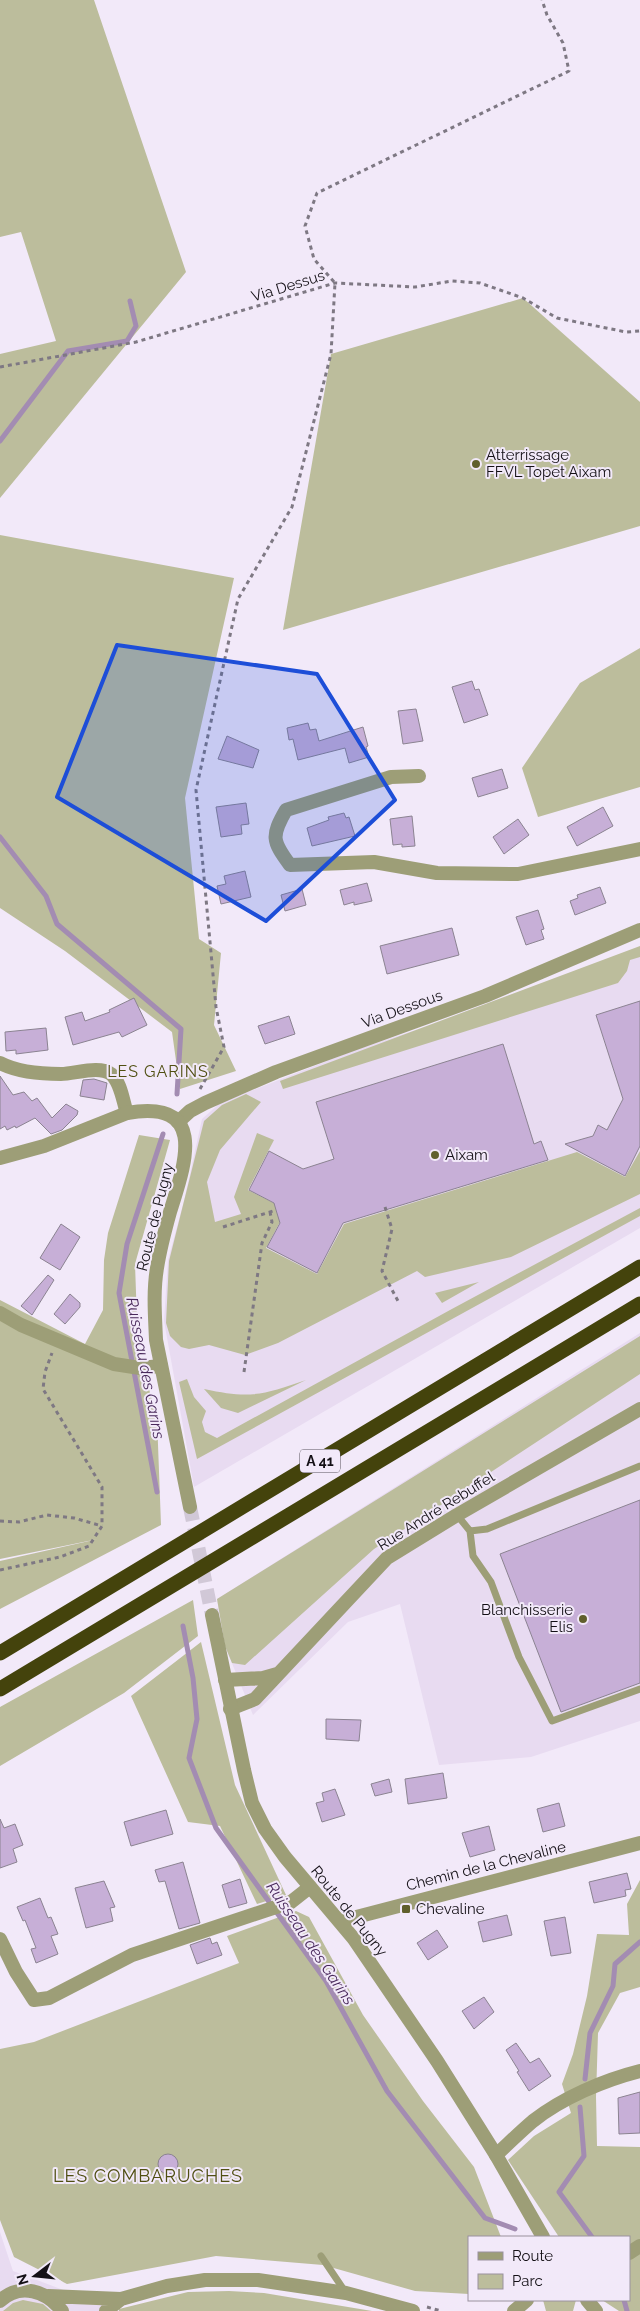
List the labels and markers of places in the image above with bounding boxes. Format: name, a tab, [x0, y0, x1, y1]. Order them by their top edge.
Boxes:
place label: Atterrissage FFVL Topet Aixam	[486, 446, 611, 481]
marker: Atterrissage FFVL Topet Aixam	[470, 458, 482, 470]
place label: Aixam	[445, 1146, 488, 1164]
marker: Aixam	[429, 1149, 441, 1161]
place label: Blanchisserie Elis	[481, 1601, 573, 1636]
marker: Blanchisserie Elis	[577, 1613, 589, 1625]
place label: Chevaline	[416, 1900, 485, 1918]
marker: Chevaline	[400, 1903, 412, 1915]

